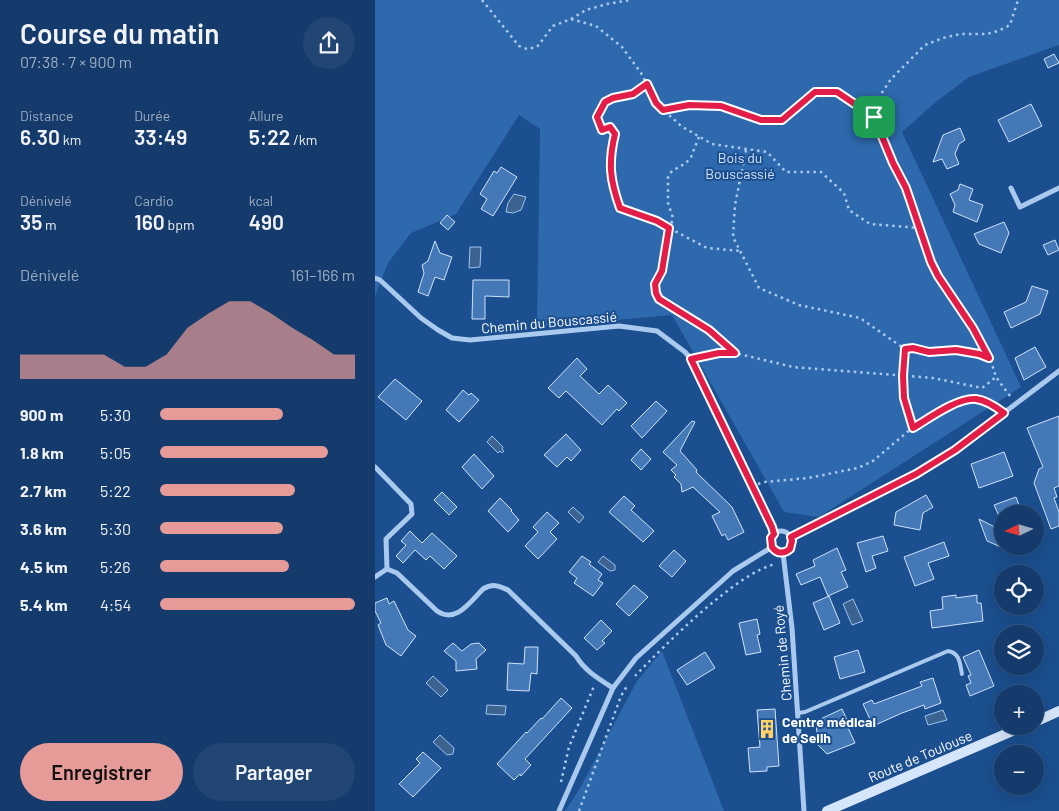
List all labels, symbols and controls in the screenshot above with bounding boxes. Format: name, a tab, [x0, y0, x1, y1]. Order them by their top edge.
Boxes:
text: Course du matin	[20, 16, 219, 50]
button: share	[303, 17, 355, 69]
text: 07:38 · 7 × 900 m	[20, 52, 132, 71]
pin	[853, 96, 895, 138]
icon: arrive	[860, 103, 888, 131]
text: Distance	[20, 107, 73, 124]
text: Durée	[134, 107, 170, 124]
text: Allure	[249, 107, 284, 124]
text: 6.30	[20, 124, 60, 149]
text: 33:49	[134, 124, 187, 149]
text: 5:22	[249, 124, 290, 149]
text: km	[60, 131, 81, 148]
text: /km	[290, 131, 317, 148]
park label: Bois du Bouscassié	[705, 149, 775, 182]
text: Dénivelé	[20, 192, 72, 209]
text: Cardio	[134, 192, 174, 209]
text: kcal	[249, 192, 273, 209]
text: 35	[20, 209, 42, 234]
text: 160	[134, 209, 165, 234]
text: 490	[249, 209, 284, 234]
text: m	[42, 216, 57, 233]
text: bpm	[165, 216, 195, 233]
text: Dénivelé	[20, 265, 79, 284]
text: 161–166 m	[290, 265, 355, 284]
street label: Chemin du Bouscassié	[480, 308, 618, 336]
text: 900 m	[20, 405, 63, 424]
text: 5:30	[100, 405, 131, 424]
text: 1.8 km	[20, 443, 64, 462]
text: 5:05	[100, 443, 131, 462]
text: 2.7 km	[20, 481, 66, 500]
text: 5:22	[100, 481, 131, 500]
north arrow	[994, 505, 1044, 555]
map controls	[994, 505, 1044, 795]
text: 3.6 km	[20, 519, 67, 538]
text: 5:30	[100, 519, 131, 538]
text: 4.5 km	[20, 557, 68, 576]
text: 5:26	[100, 557, 130, 576]
button: locate	[994, 565, 1044, 615]
text: 5.4 km	[20, 595, 68, 614]
text: 4:54	[100, 595, 131, 614]
street label: Chemin de Royé	[769, 604, 795, 702]
button: layers	[994, 625, 1044, 675]
button: +	[994, 685, 1044, 735]
place label: Centre médical de Seilh	[782, 713, 876, 746]
building icon: Centre médical de Seilh	[756, 718, 778, 740]
street label: Route de Toulouse	[865, 726, 975, 786]
button: Enregistrer	[20, 743, 183, 801]
button: Partager	[193, 743, 355, 801]
button: −	[994, 745, 1044, 795]

